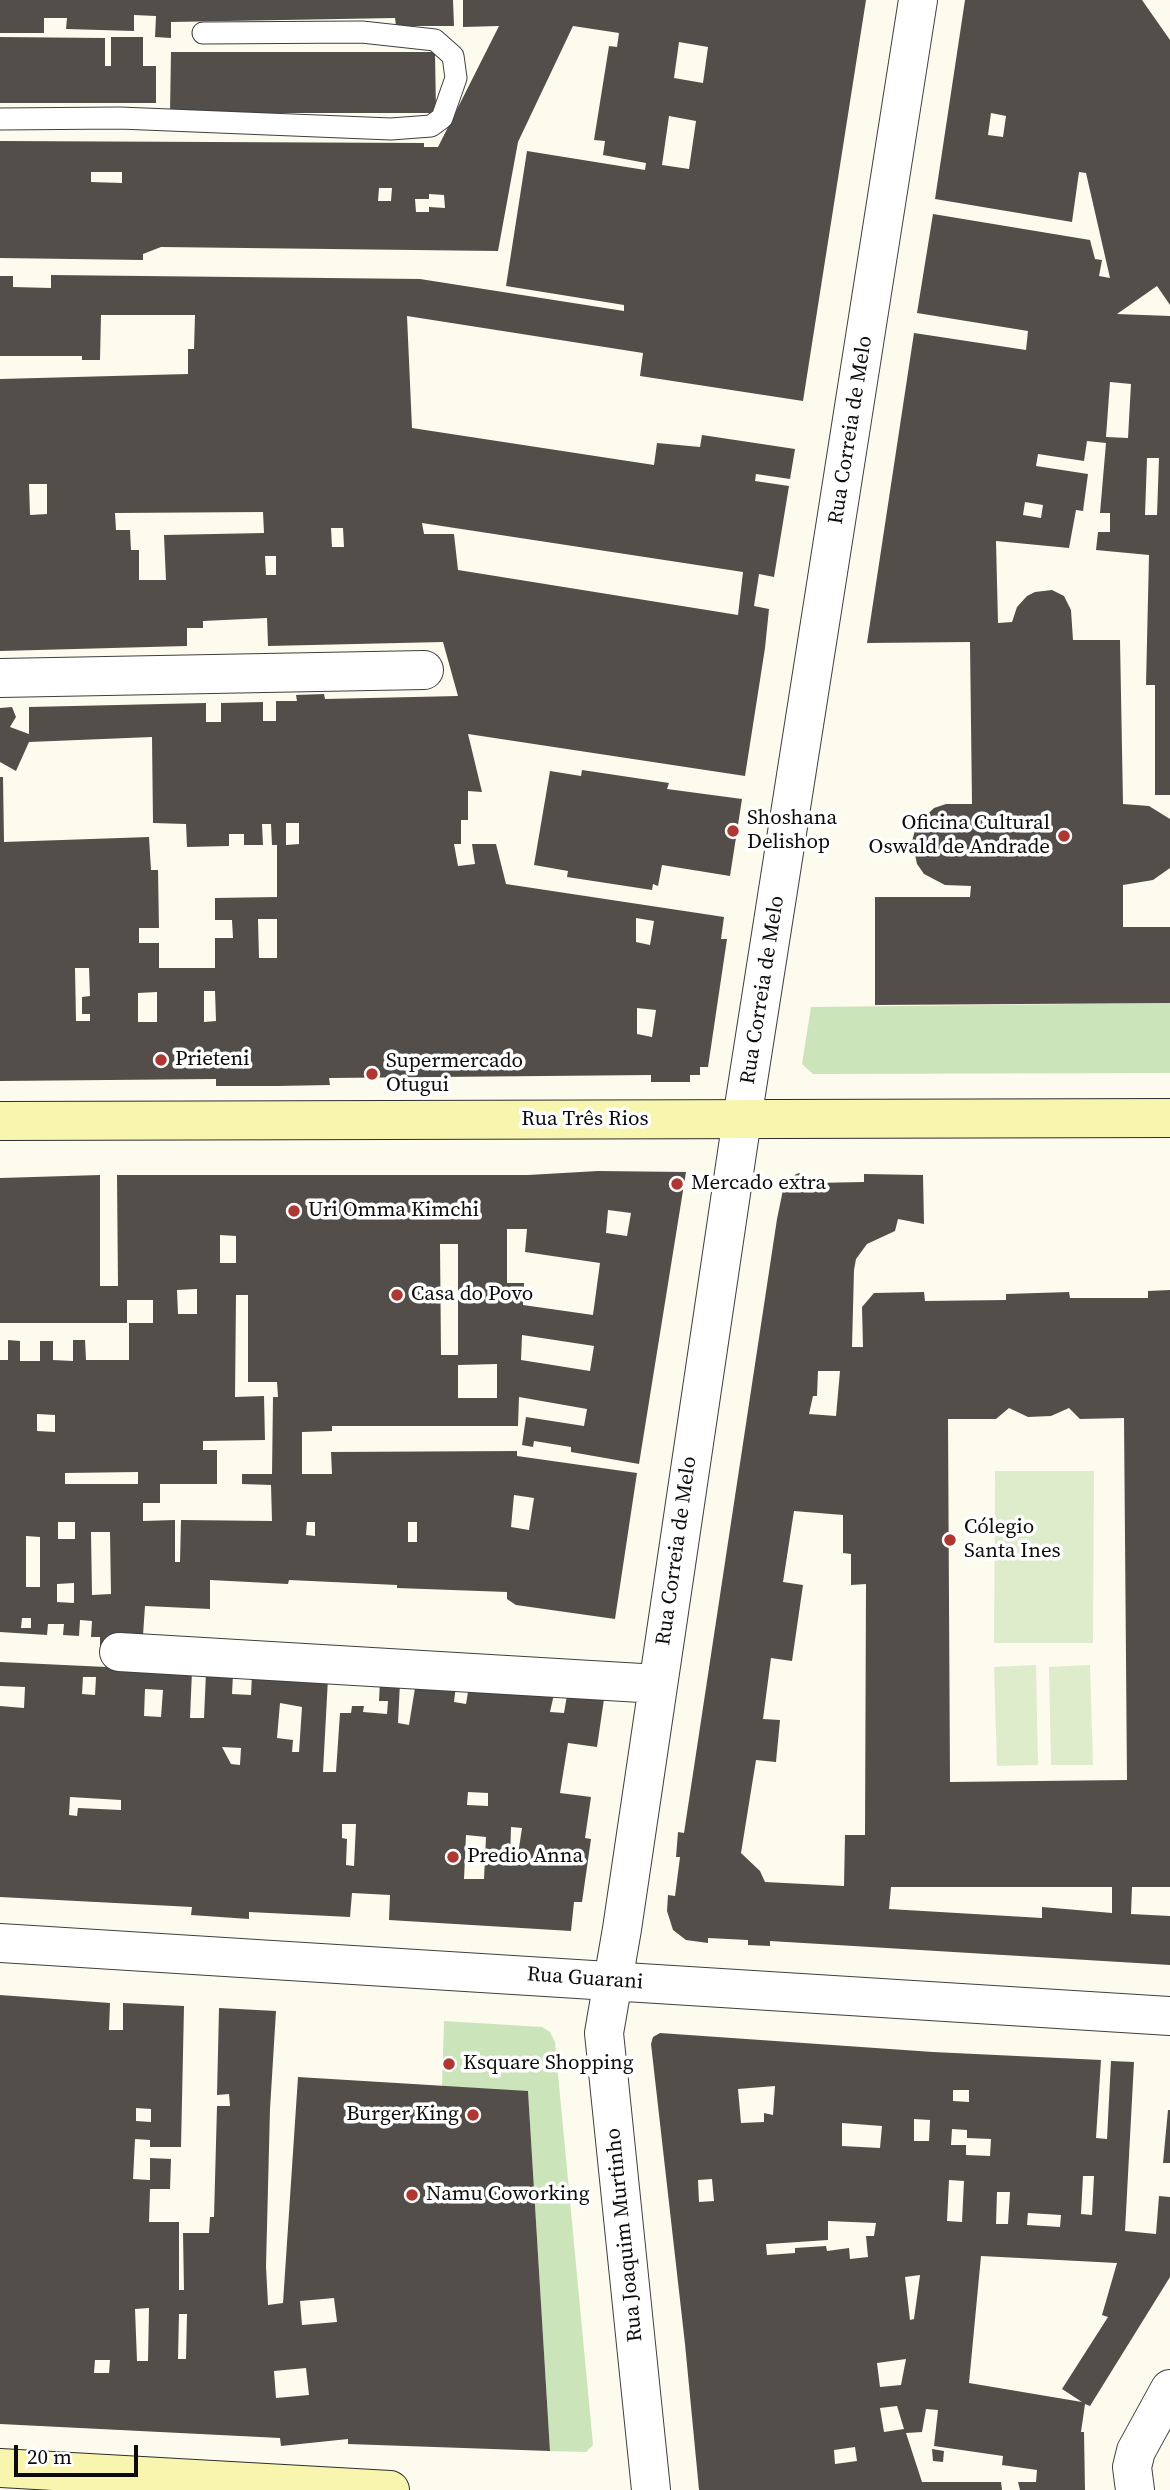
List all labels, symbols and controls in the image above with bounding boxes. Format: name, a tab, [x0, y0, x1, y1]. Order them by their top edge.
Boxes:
street label: Rua Correia de Melo	[824, 334, 878, 526]
place label: Shoshana Delishop	[747, 806, 837, 856]
place label: Oficina Cultural Oswald de Andrade	[869, 811, 1050, 861]
marker: Shoshana Delishop	[725, 823, 741, 839]
marker: Oficina Cultural Oswald de Andrade	[1056, 828, 1072, 844]
street label: Rua Correia de Melo	[736, 894, 790, 1086]
place label: Prieteni	[175, 1047, 250, 1073]
place label: Supermercado Otugui	[386, 1049, 523, 1099]
marker: Prieteni	[153, 1052, 169, 1068]
marker: Supermercado Otugui	[364, 1066, 380, 1082]
street label: Rua Três Rios	[521, 1107, 649, 1133]
place label: Mercado extra	[691, 1171, 826, 1197]
marker: Mercado extra	[669, 1176, 685, 1192]
place label: Uri Omma Kimchi	[308, 1198, 479, 1224]
marker: Uri Omma Kimchi	[286, 1203, 302, 1219]
place label: Casa do Povo	[411, 1282, 533, 1308]
marker: Casa do Povo	[389, 1287, 405, 1303]
street label: Rua Correia de Melo	[651, 1455, 703, 1647]
place label: Cólegio Santa Ines	[964, 1515, 1061, 1565]
marker: Cólegio Santa Ines	[942, 1532, 958, 1548]
place label: Predio Anna	[467, 1844, 583, 1870]
marker: Predio Anna	[445, 1849, 461, 1865]
street label: Rua Guarani	[526, 1962, 644, 1996]
place label: Ksquare Shopping	[463, 2051, 634, 2077]
marker: Ksquare Shopping	[441, 2056, 457, 2072]
place label: Burger King	[346, 2102, 459, 2128]
marker: Burger King	[465, 2107, 481, 2123]
street label: Rua Joaquim Murtinho	[601, 2127, 649, 2343]
place label: Namu Coworking	[426, 2182, 590, 2208]
marker: Namu Coworking	[404, 2187, 420, 2203]
scale bar	[18, 2430, 142, 2474]
text: 20 m	[27, 2442, 72, 2471]

